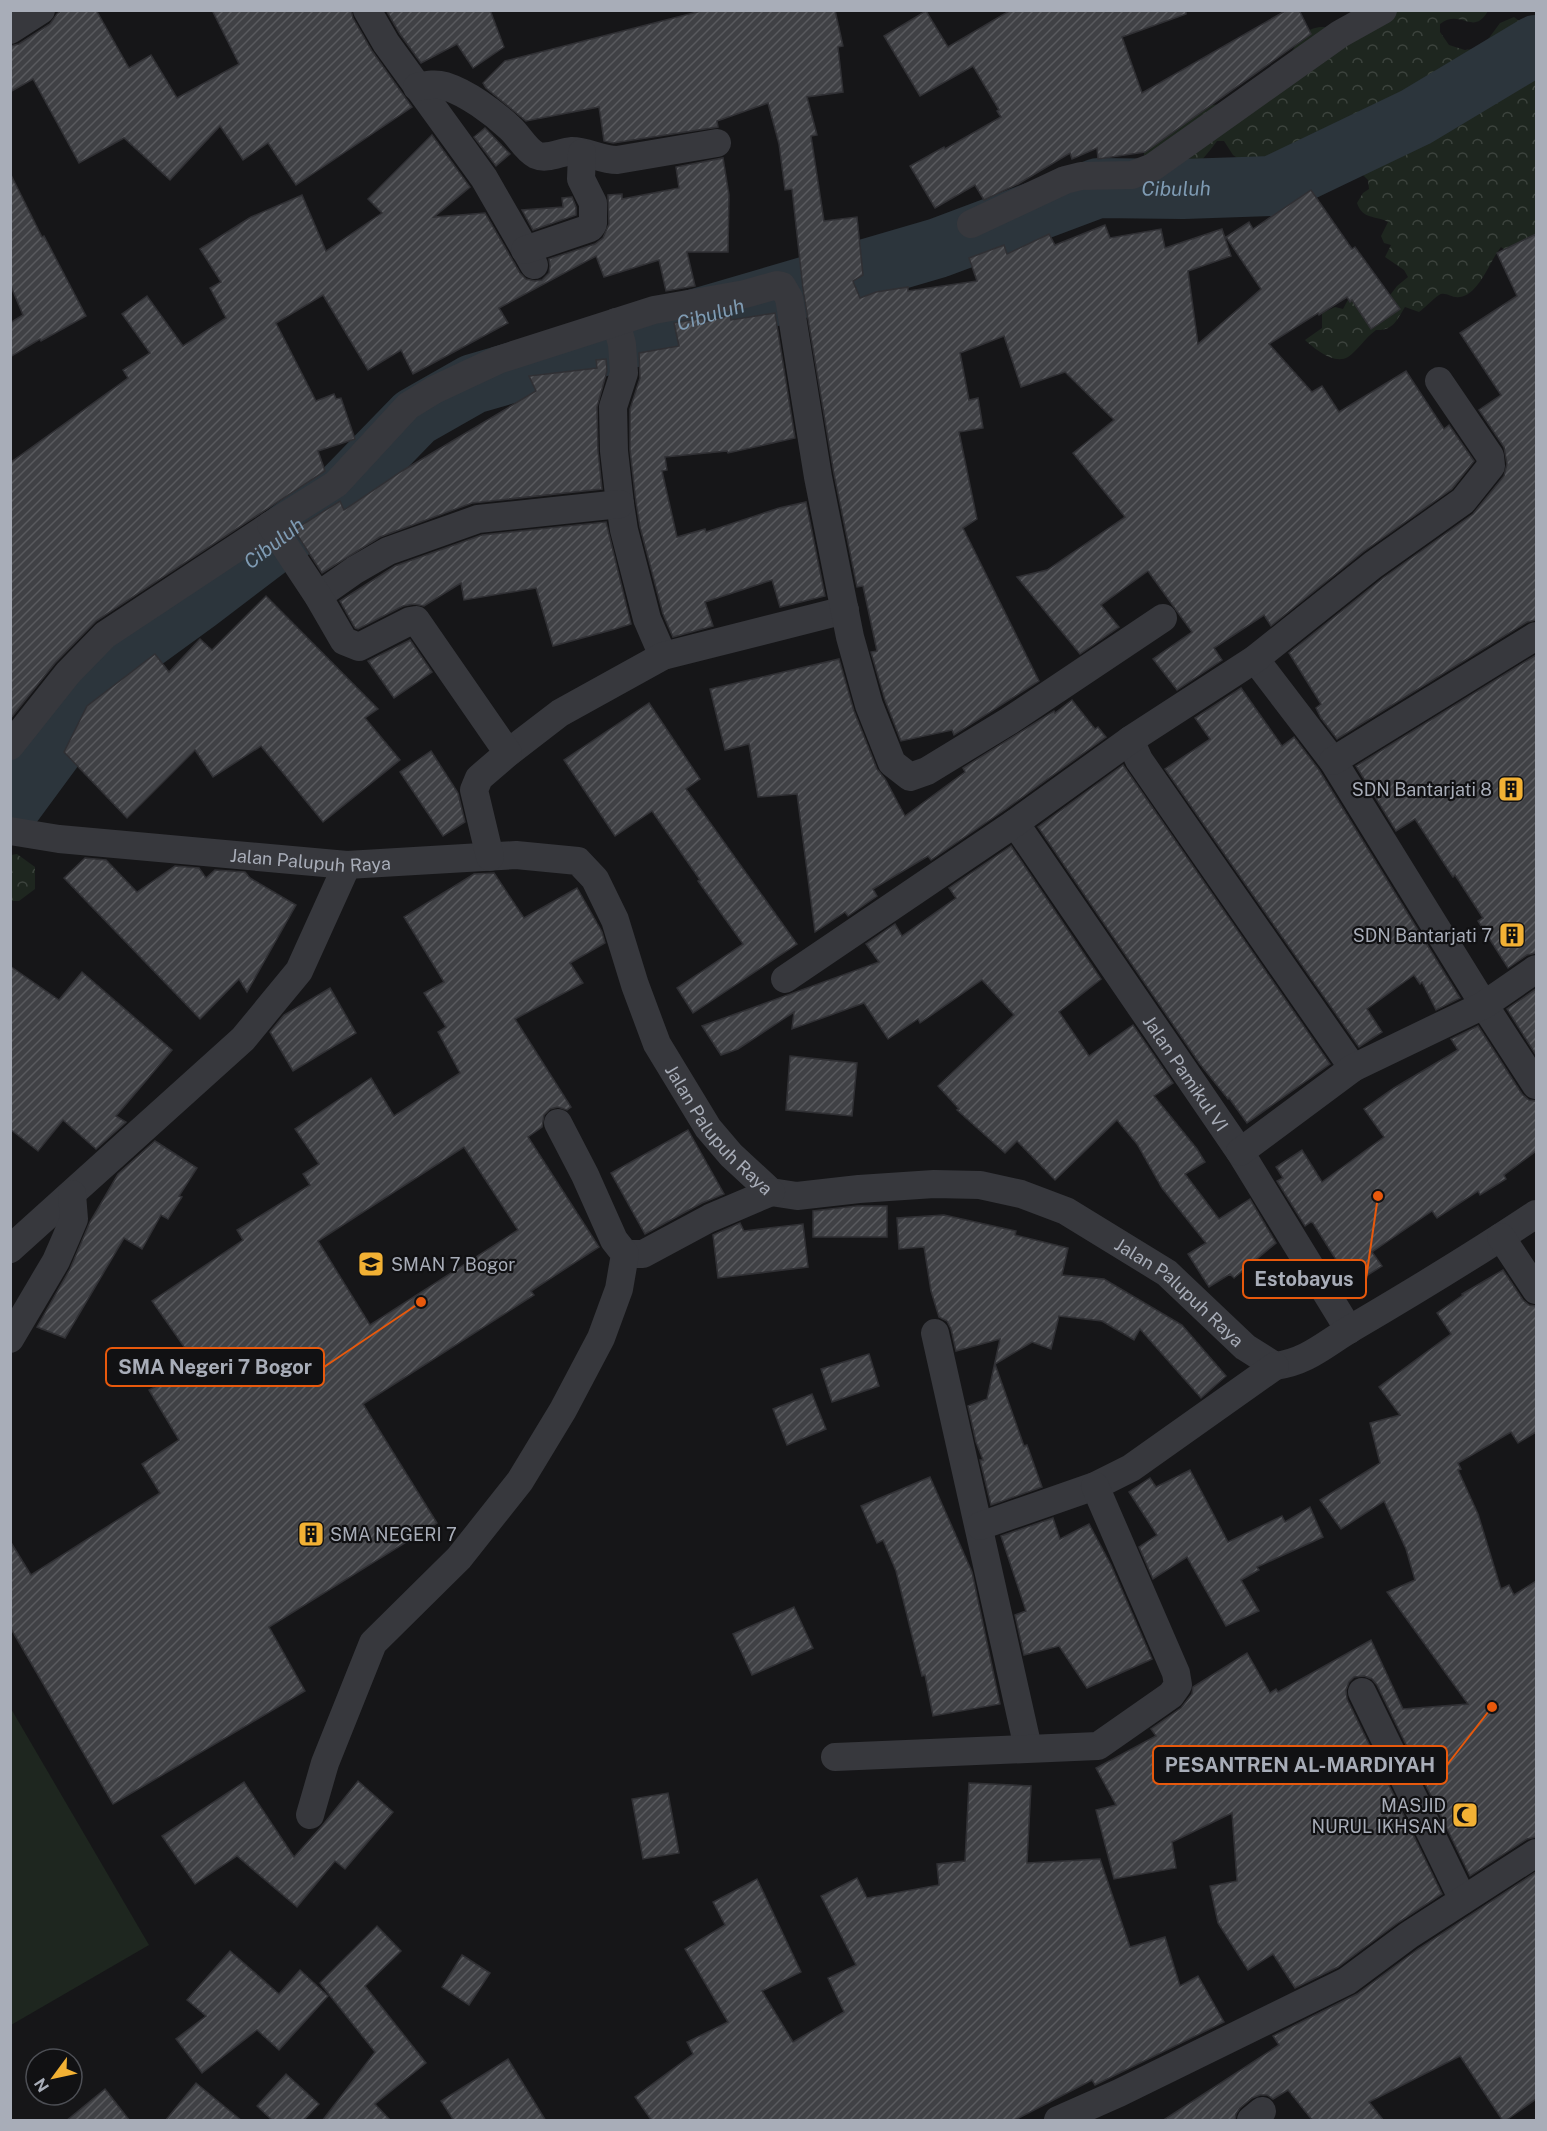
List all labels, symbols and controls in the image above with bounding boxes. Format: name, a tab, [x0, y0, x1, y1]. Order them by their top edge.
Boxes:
water label: Cibuluh	[1141, 176, 1211, 201]
water label: Cibuluh	[674, 293, 747, 336]
water label: Cibuluh	[239, 513, 309, 574]
building icon: SDN Bantarjati 8	[1496, 774, 1526, 804]
place label: SDN Bantarjati 8	[1352, 779, 1492, 800]
street label: Jalan Palupuh Raya	[229, 844, 391, 876]
building icon: SDN Bantarjati 7	[1497, 920, 1527, 950]
place label: SDN Bantarjati 7	[1353, 925, 1492, 946]
street label: Jalan Pamikul VI	[1139, 1011, 1233, 1135]
street label: Jalan Palupuh Raya	[661, 1060, 777, 1199]
street label: Jalan Palupuh Raya	[1111, 1233, 1248, 1351]
school or university icon: SMAN 7 Bogor	[356, 1249, 386, 1279]
place label: SMAN 7 Bogor	[391, 1254, 515, 1275]
callout: Estobayus	[1243, 1260, 1366, 1298]
text: Estobayus	[1254, 1267, 1354, 1291]
callout: SMA Negeri 7 Bogor	[106, 1348, 324, 1386]
text: SMA Negeri 7 Bogor	[118, 1355, 312, 1379]
building icon: SMA NEGERI 7	[296, 1519, 326, 1549]
place label: SMA NEGERI 7	[330, 1524, 457, 1545]
callout: PESANTREN AL-MARDIYAH	[1153, 1746, 1447, 1784]
text: PESANTREN AL-MARDIYAH	[1165, 1753, 1435, 1777]
place label: MASJID NURUL IKHSAN	[1311, 1795, 1446, 1837]
mosque icon: MASJID NURUL IKHSAN	[1450, 1800, 1480, 1830]
north arrow	[24, 2047, 84, 2107]
text: N	[30, 2074, 53, 2095]

